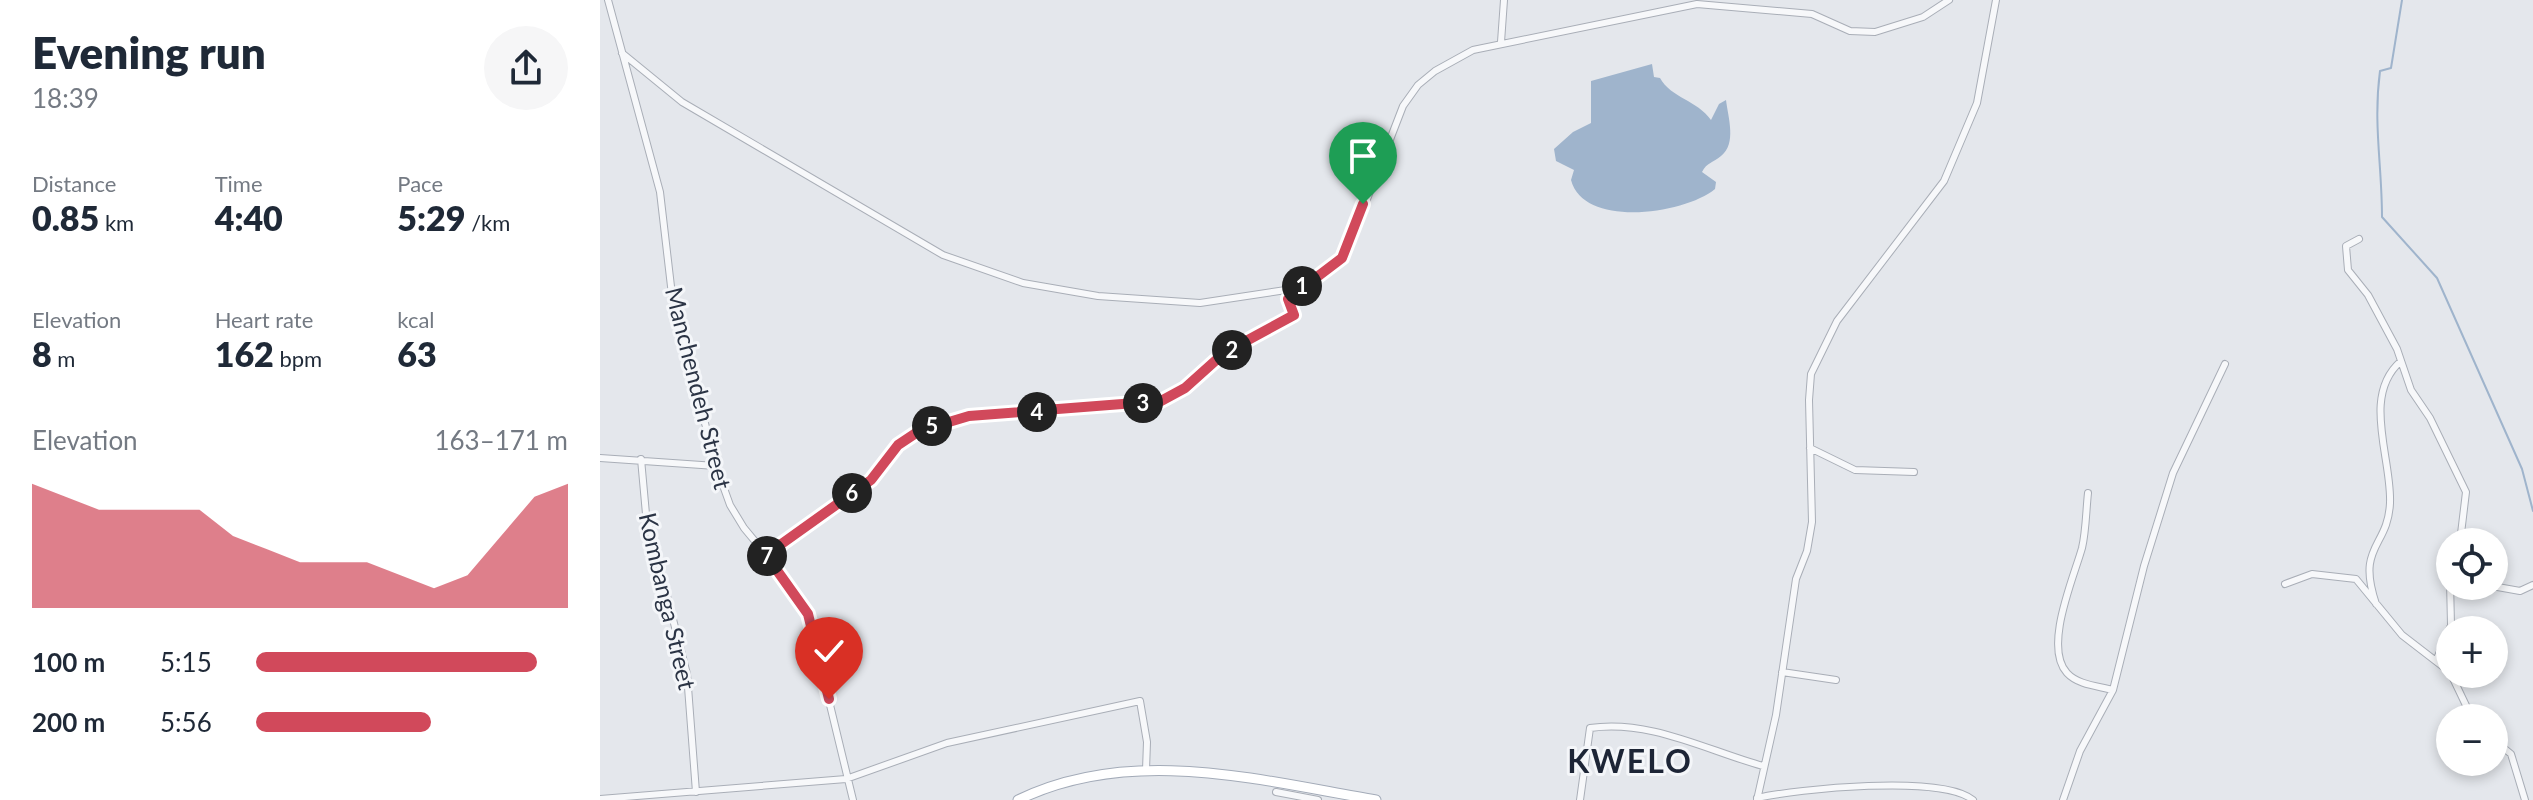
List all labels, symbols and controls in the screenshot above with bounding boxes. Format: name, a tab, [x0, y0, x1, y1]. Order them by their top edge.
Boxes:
text: Evening run	[32, 26, 266, 78]
button: share	[484, 26, 568, 110]
text: 18:39	[32, 82, 99, 114]
pin	[1329, 122, 1397, 204]
icon: arrive	[1341, 134, 1385, 178]
text: Distance	[32, 170, 116, 197]
text: Time	[215, 170, 263, 197]
text: Pace	[397, 170, 443, 197]
text: 0.85	[32, 197, 99, 238]
text: 4:40	[215, 197, 283, 238]
text: 5:29	[397, 197, 466, 238]
text: km	[99, 209, 134, 236]
text: /km	[466, 209, 510, 236]
pin: 1	[1282, 266, 1322, 306]
text: 1	[1296, 272, 1308, 299]
street label: Manchendeh Street	[660, 284, 738, 492]
text: Elevation	[32, 306, 121, 333]
text: Heart rate	[215, 306, 313, 333]
text: kcal	[397, 306, 435, 333]
pin: 2	[1212, 330, 1252, 370]
text: 8	[32, 333, 52, 374]
text: 162	[215, 333, 274, 374]
text: 63	[397, 333, 437, 374]
text: 2	[1226, 336, 1238, 363]
text: m	[52, 345, 75, 372]
text: bpm	[274, 345, 322, 372]
pin: 3	[1123, 383, 1163, 423]
text: 3	[1137, 389, 1149, 416]
pin: 4	[1017, 392, 1057, 432]
text: 4	[1031, 398, 1043, 425]
pin: 5	[912, 406, 952, 446]
text: 5	[926, 412, 938, 439]
text: Elevation	[32, 424, 138, 456]
text: 163–171 m	[434, 424, 568, 456]
pin: 6	[832, 473, 872, 513]
text: 6	[846, 479, 858, 506]
street label: Kombanga Street	[634, 510, 703, 693]
map controls	[2436, 528, 2508, 776]
button: locate	[2436, 528, 2508, 600]
pin: 7	[747, 536, 787, 576]
text: 7	[761, 542, 773, 569]
button: +	[2436, 616, 2508, 688]
pin	[795, 617, 863, 699]
icon: check	[807, 629, 851, 673]
text: 100 m	[32, 646, 105, 678]
text: 5:15	[160, 646, 212, 678]
button: −	[2436, 704, 2508, 776]
text: 200 m	[32, 706, 105, 738]
text: 5:56	[160, 706, 212, 738]
district label: KWELO	[1567, 741, 1693, 780]

